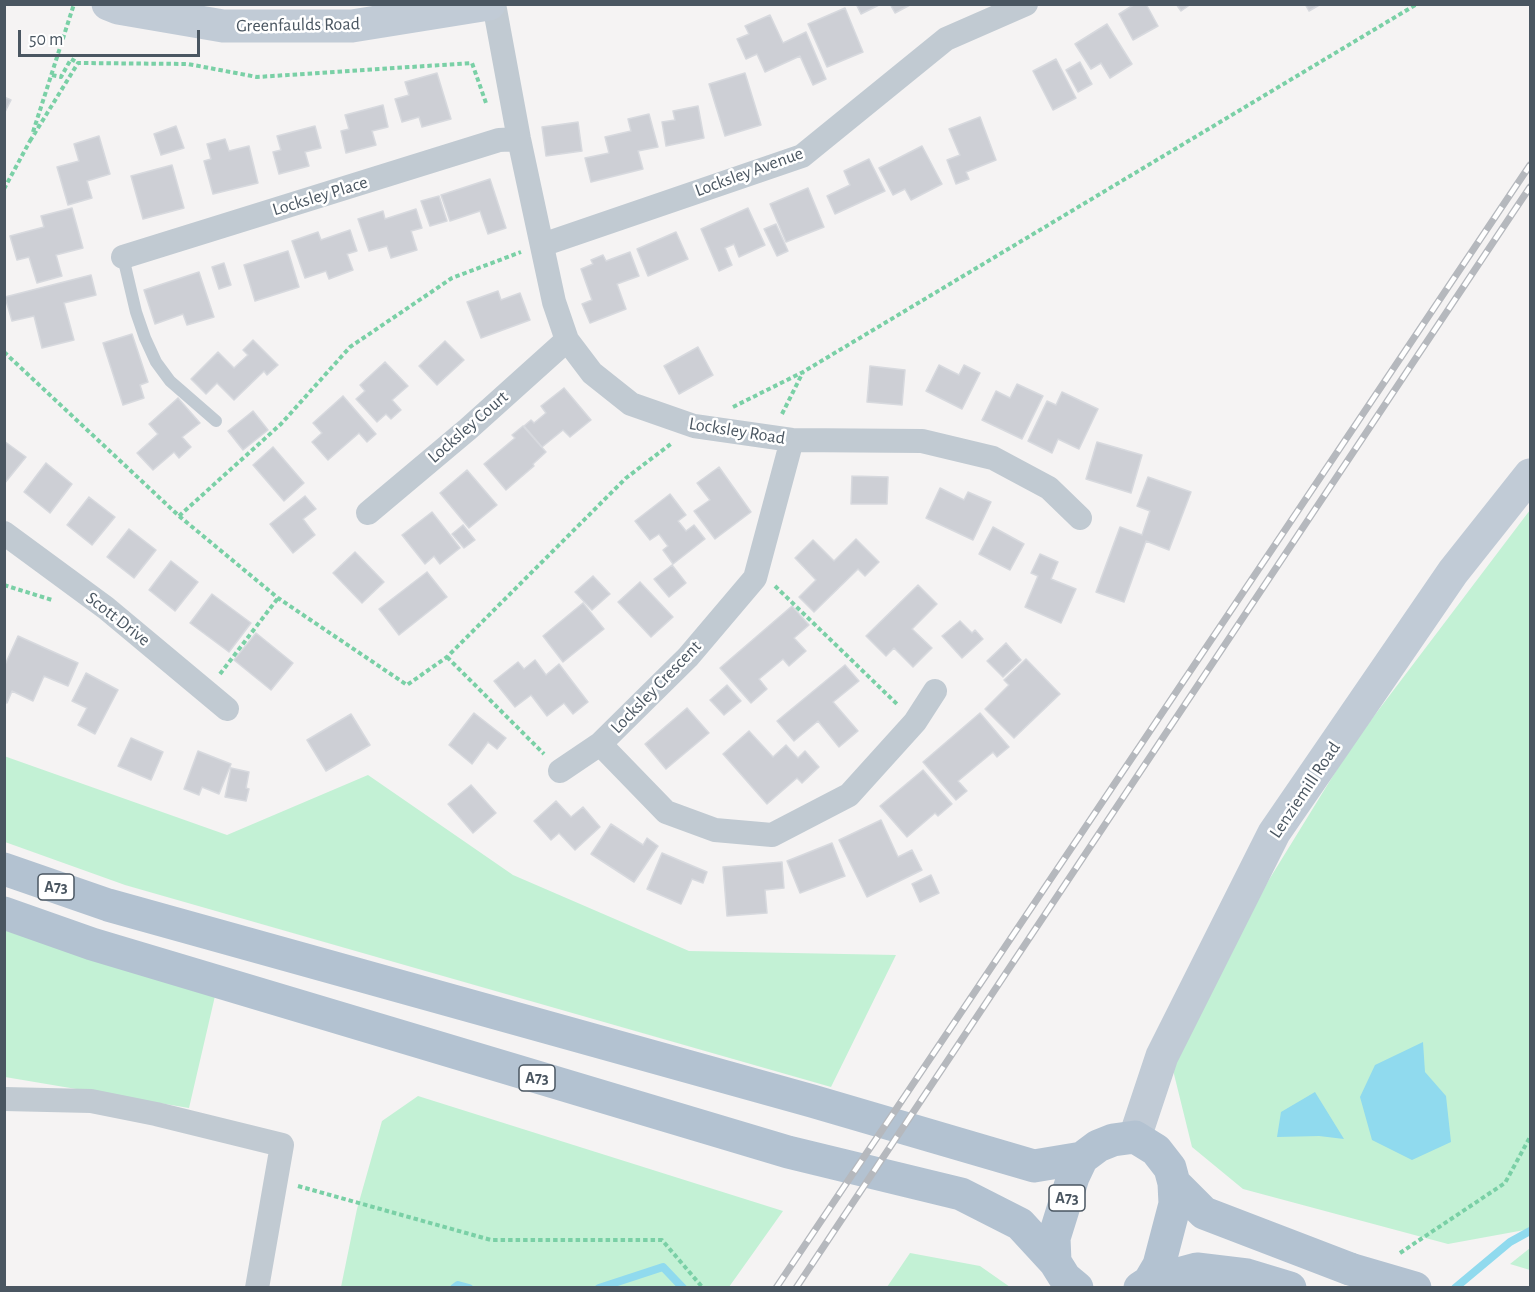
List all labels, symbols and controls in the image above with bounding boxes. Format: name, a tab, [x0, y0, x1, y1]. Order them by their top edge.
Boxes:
street label: Greenfaulds Road	[236, 13, 360, 37]
scale bar	[21, 18, 202, 56]
text: 50 m	[29, 31, 63, 49]
street label: Locksley Avenue	[692, 142, 806, 202]
street label: Locksley Place	[270, 171, 370, 221]
street label: Locksley Court	[423, 386, 513, 468]
street label: Locksley Road	[687, 413, 787, 449]
street label: Scott Drive	[81, 587, 155, 651]
street label: Locksley Crescent	[606, 636, 706, 738]
street label: Lenziemill Road	[1265, 738, 1345, 842]
road number: A73	[38, 874, 74, 900]
road number: A73	[519, 1065, 555, 1091]
road number: A73	[1049, 1185, 1085, 1211]

